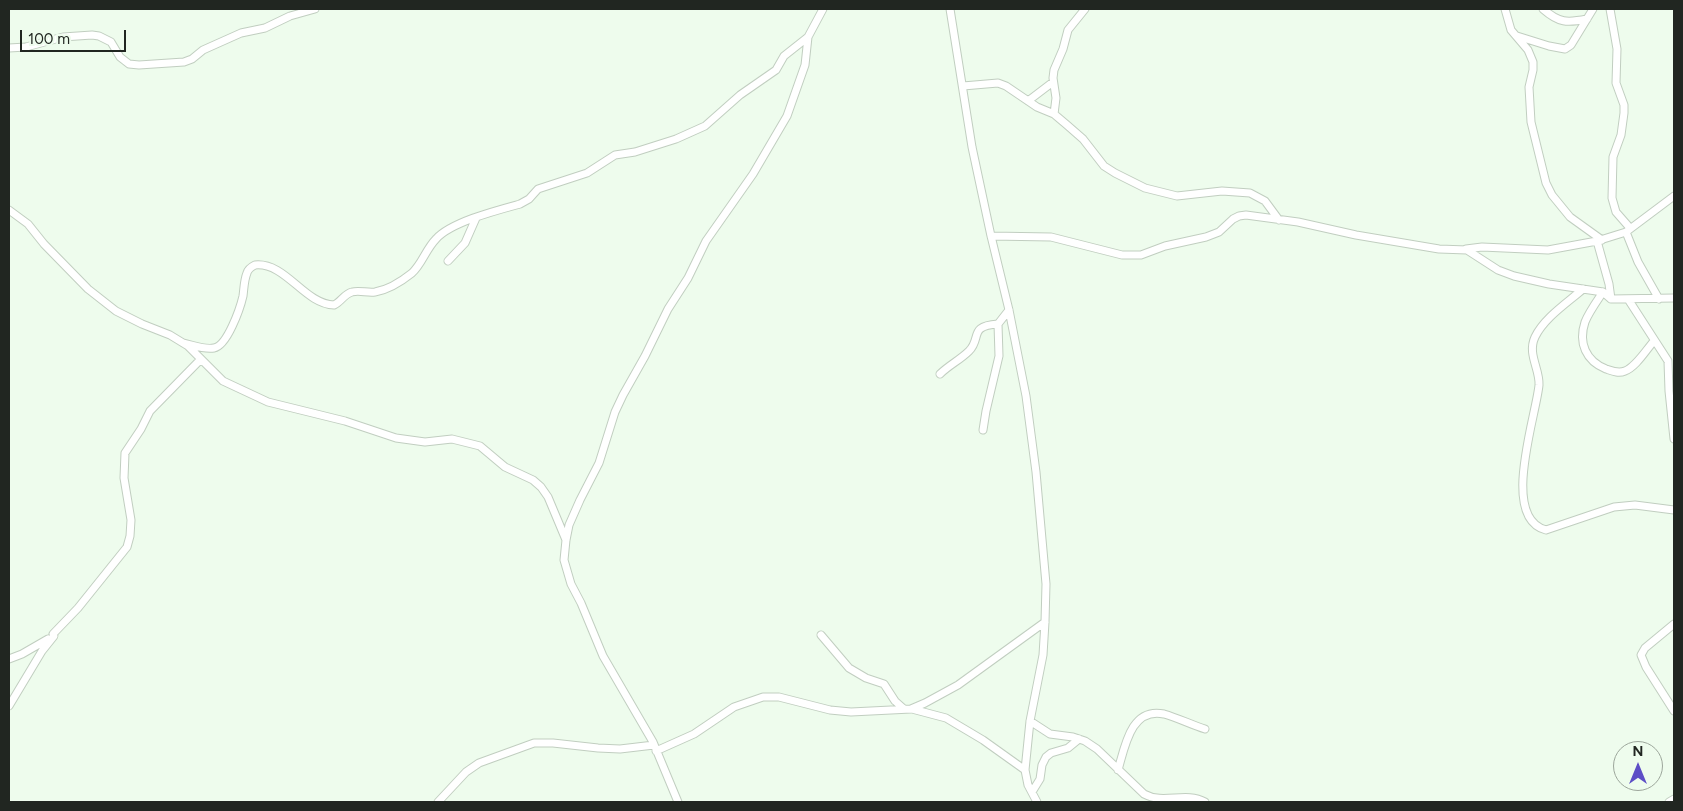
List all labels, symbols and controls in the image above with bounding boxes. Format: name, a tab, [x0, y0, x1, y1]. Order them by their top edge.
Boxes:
scale bar	[22, 20, 129, 52]
text: 100 m	[28, 30, 70, 48]
north arrow	[1613, 741, 1663, 791]
text: N	[1633, 743, 1643, 760]

